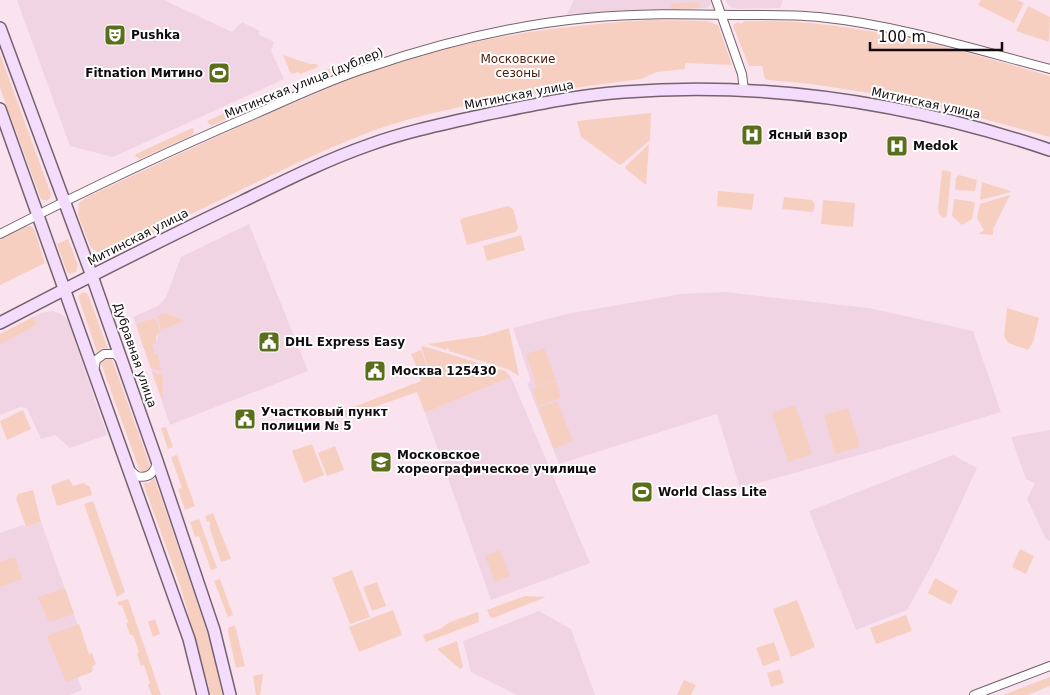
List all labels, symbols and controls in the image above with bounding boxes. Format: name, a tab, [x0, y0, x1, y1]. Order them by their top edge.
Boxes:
scale bar	[870, 20, 1002, 52]
theatre icon: Pushka	[103, 23, 127, 47]
place label: Pushka	[131, 28, 180, 42]
text: 100 m	[878, 28, 926, 46]
street label: Митинская улица (дублер)	[223, 45, 385, 121]
park label: Московские сезоны	[481, 52, 555, 80]
sports icon: Fitnation Митино	[207, 61, 231, 85]
place label: Fitnation Митино	[85, 66, 203, 80]
street label: Митинская улица	[463, 78, 575, 112]
street label: Митинская улица	[870, 85, 982, 121]
hospital icon: Ясный взор	[740, 123, 764, 147]
place label: Ясный взор	[768, 128, 848, 142]
hospital icon: Medok	[885, 134, 909, 158]
place label: Medok	[913, 139, 959, 153]
street label: Митинская улица	[85, 206, 191, 268]
street label: Дубравная улица	[110, 301, 160, 409]
public building icon: DHL Express Easy	[257, 330, 281, 354]
place label: DHL Express Easy	[285, 335, 405, 349]
public building icon: Москва 125430	[363, 359, 387, 383]
place label: Москва 125430	[391, 364, 496, 378]
place label: Участковый пункт полиции № 5	[261, 405, 388, 433]
public building icon: Участковый пункт полиции № 5	[233, 407, 257, 431]
place label: Московское хореографическое училище	[397, 448, 597, 476]
school or university icon: Московское хореографическое училище	[369, 450, 393, 474]
sports icon: World Class Lite	[630, 480, 654, 504]
place label: World Class Lite	[658, 485, 767, 499]

